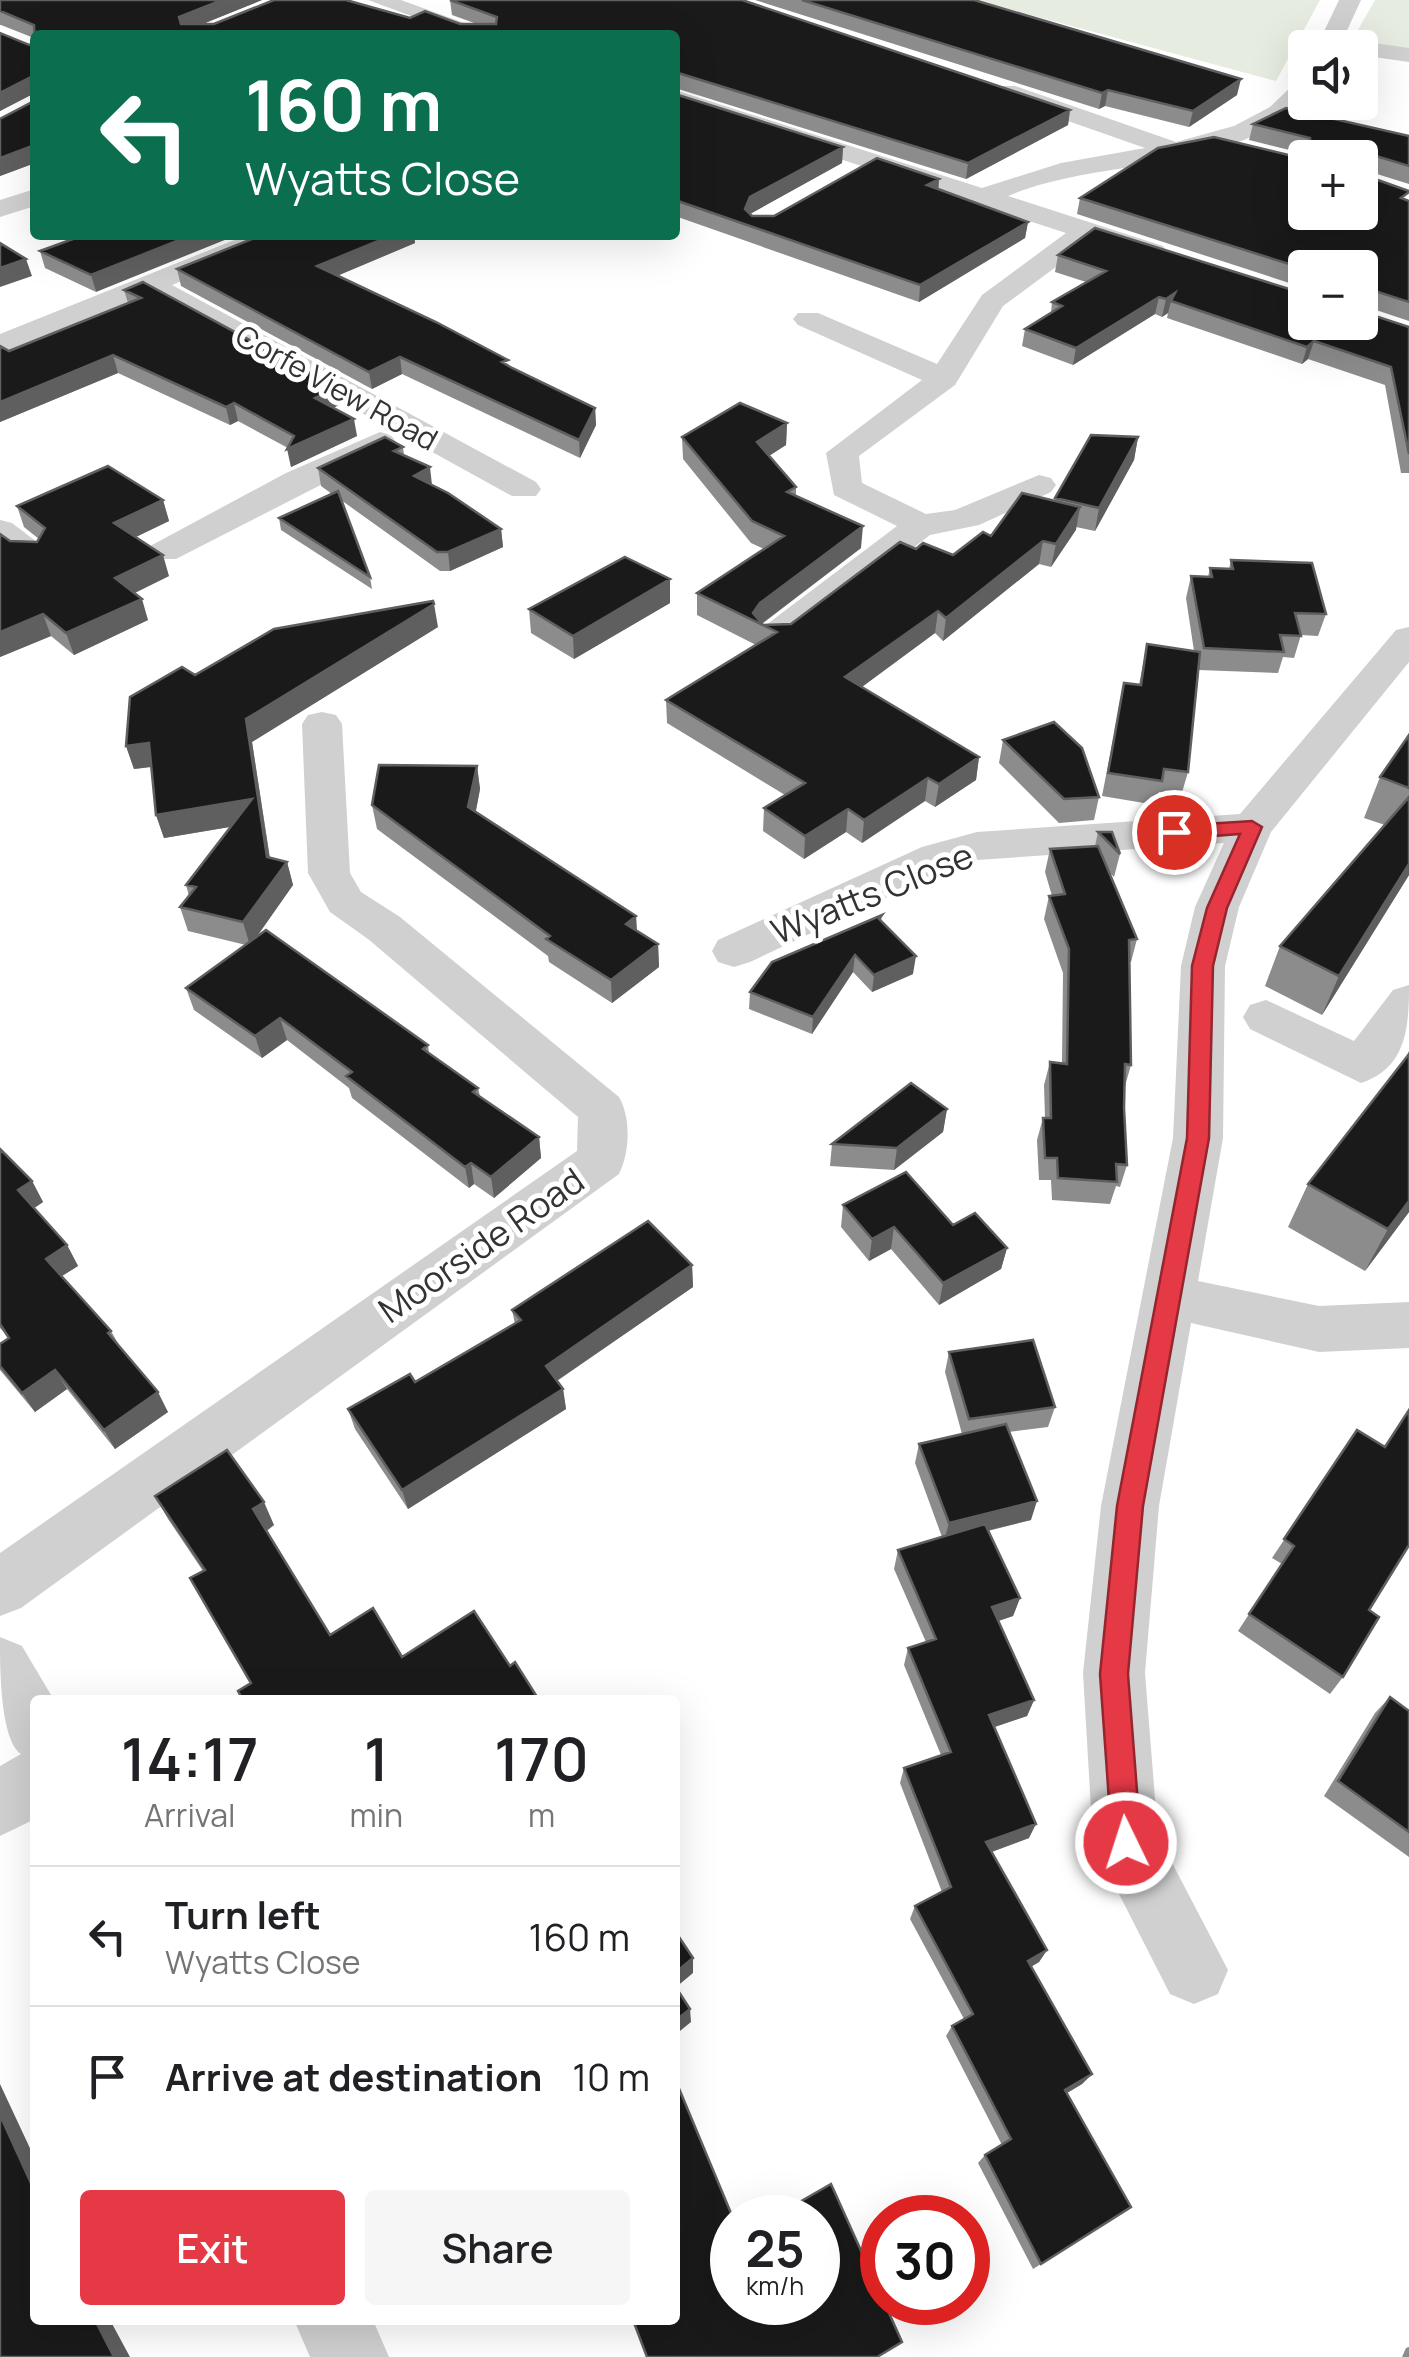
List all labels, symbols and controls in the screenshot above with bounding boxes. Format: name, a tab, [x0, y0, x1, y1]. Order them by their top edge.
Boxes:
map controls	[1288, 30, 1378, 340]
button: sound	[1288, 30, 1378, 120]
text: 160 m	[245, 56, 442, 152]
icon: left	[80, 70, 210, 200]
button: +	[1288, 140, 1378, 230]
text: Wyatts Close	[245, 147, 520, 209]
button: −	[1288, 250, 1378, 340]
street label: Corfe View Road	[229, 314, 445, 460]
pin	[1132, 790, 1217, 875]
icon: arrive	[1147, 805, 1202, 860]
street label: Wyatts Close	[764, 831, 980, 955]
street label: Moorside Road	[369, 1156, 593, 1334]
text: 14:17	[121, 1717, 259, 1799]
text: 1	[364, 1717, 389, 1799]
text: 170	[494, 1717, 589, 1799]
position arrow	[1074, 1791, 1178, 1895]
text: Arrival	[144, 1793, 235, 1837]
text: min	[349, 1793, 403, 1837]
text: m	[528, 1793, 555, 1837]
text: Turn left	[165, 1888, 321, 1940]
icon: left	[80, 1909, 135, 1964]
text: 160 m	[529, 1910, 630, 1962]
text: Wyatts Close	[165, 1940, 361, 1984]
icon: arrive	[80, 2049, 135, 2104]
text: Arrive at destination	[165, 2050, 542, 2102]
text: 10 m	[572, 2050, 650, 2102]
button: Exit	[80, 2190, 345, 2305]
button: Share	[365, 2190, 630, 2305]
speed limit sign: 30	[860, 2195, 990, 2325]
text: 25	[745, 2214, 805, 2282]
text: km/h	[746, 2268, 804, 2303]

